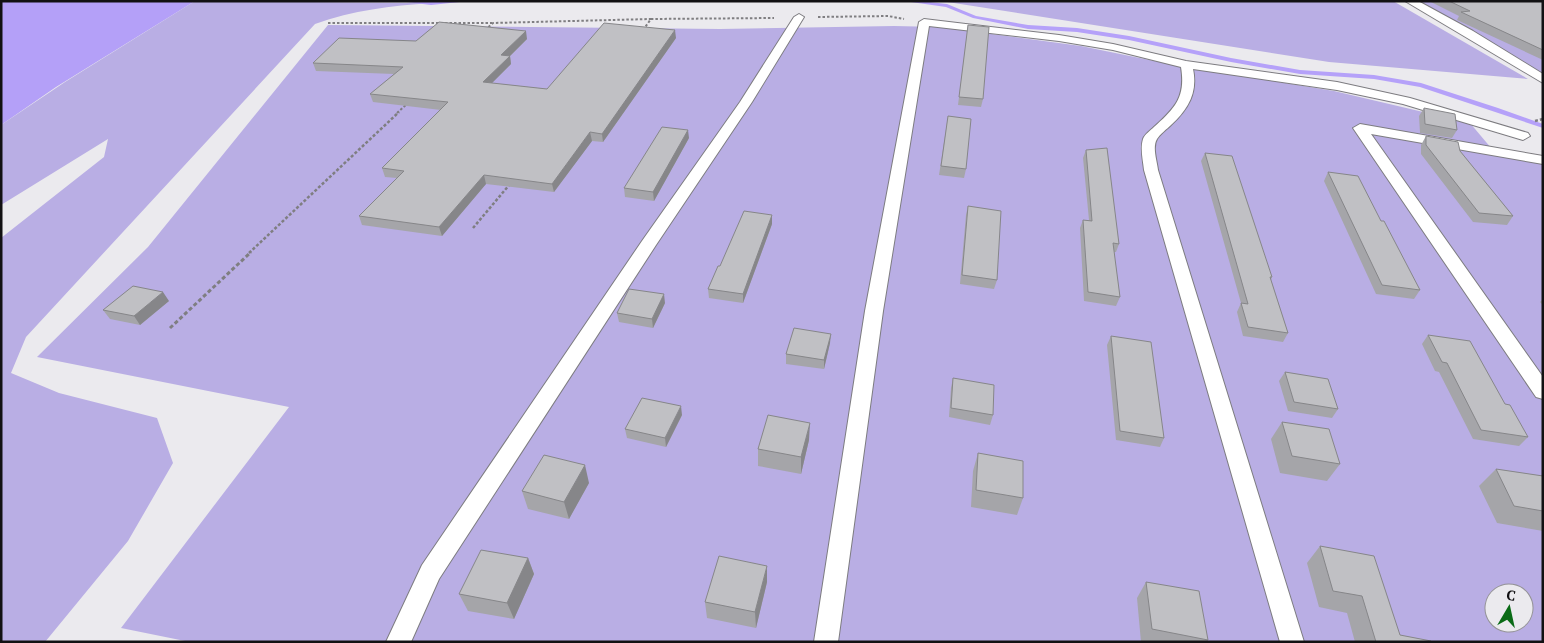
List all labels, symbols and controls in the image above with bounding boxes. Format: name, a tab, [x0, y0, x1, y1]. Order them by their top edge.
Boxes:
north arrow	[1484, 583, 1534, 633]
text: С	[1505, 585, 1517, 605]

